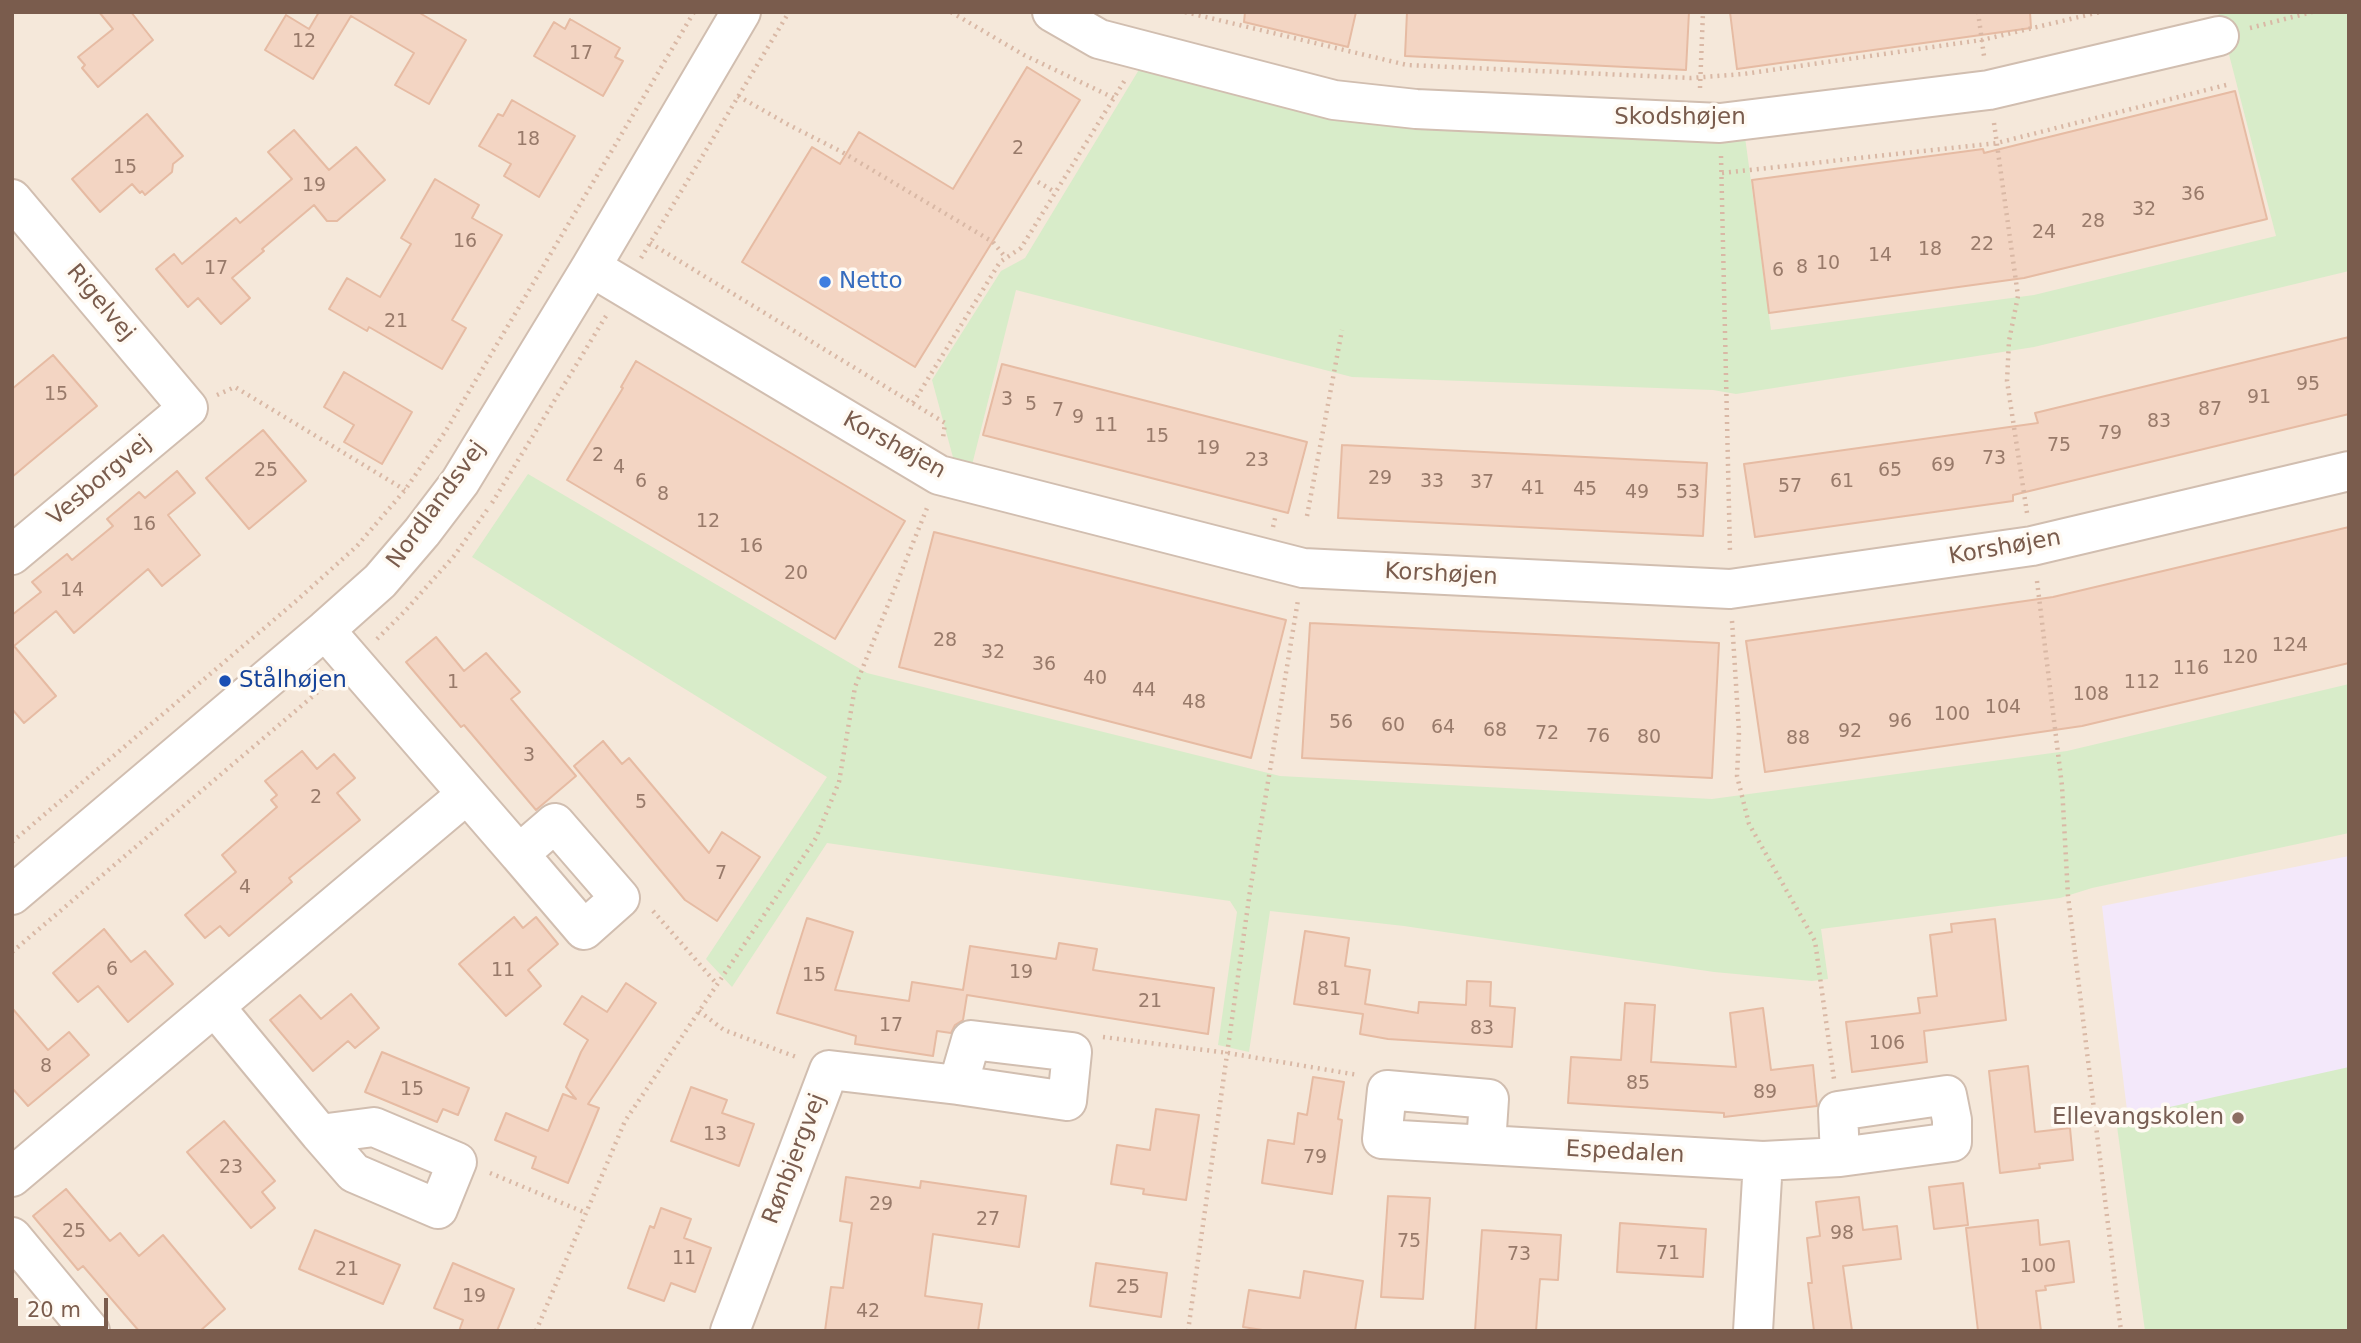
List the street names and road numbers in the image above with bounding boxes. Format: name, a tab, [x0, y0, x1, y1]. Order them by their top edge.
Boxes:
street label: Skodshøjen	[1614, 104, 1746, 132]
street label: Rigelvej	[60, 259, 140, 347]
street label: Korshøjen	[838, 406, 950, 486]
street label: Vesborgvej	[43, 430, 157, 532]
street label: Nordlandsvej	[382, 436, 492, 574]
street label: Korshøjen	[1947, 525, 2063, 571]
street label: Korshøjen	[1384, 558, 1498, 592]
street label: Rønbjergvej	[757, 1090, 833, 1228]
street label: Espedalen	[1565, 1136, 1685, 1170]

